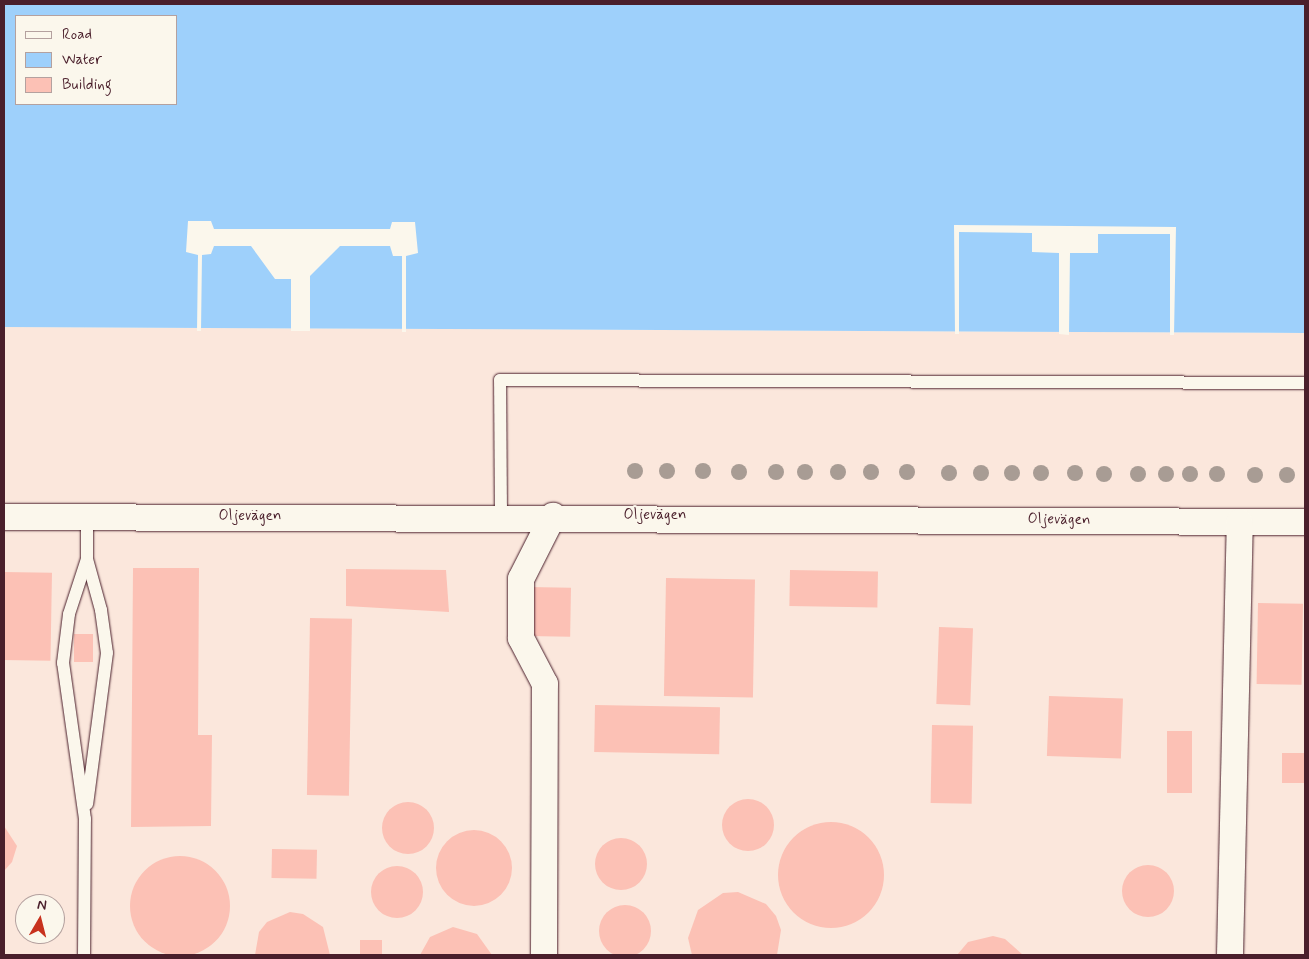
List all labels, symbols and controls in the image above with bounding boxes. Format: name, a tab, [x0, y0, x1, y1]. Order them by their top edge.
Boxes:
legend	[15, 15, 178, 105]
text: Road	[62, 25, 92, 45]
text: Water	[62, 50, 102, 70]
text: Building	[62, 75, 112, 95]
street label: Oljevägen	[624, 507, 686, 525]
street label: Oljevägen	[219, 508, 281, 526]
street label: Oljevägen	[1027, 510, 1091, 530]
north arrow	[15, 894, 65, 944]
text: N	[36, 896, 48, 915]

